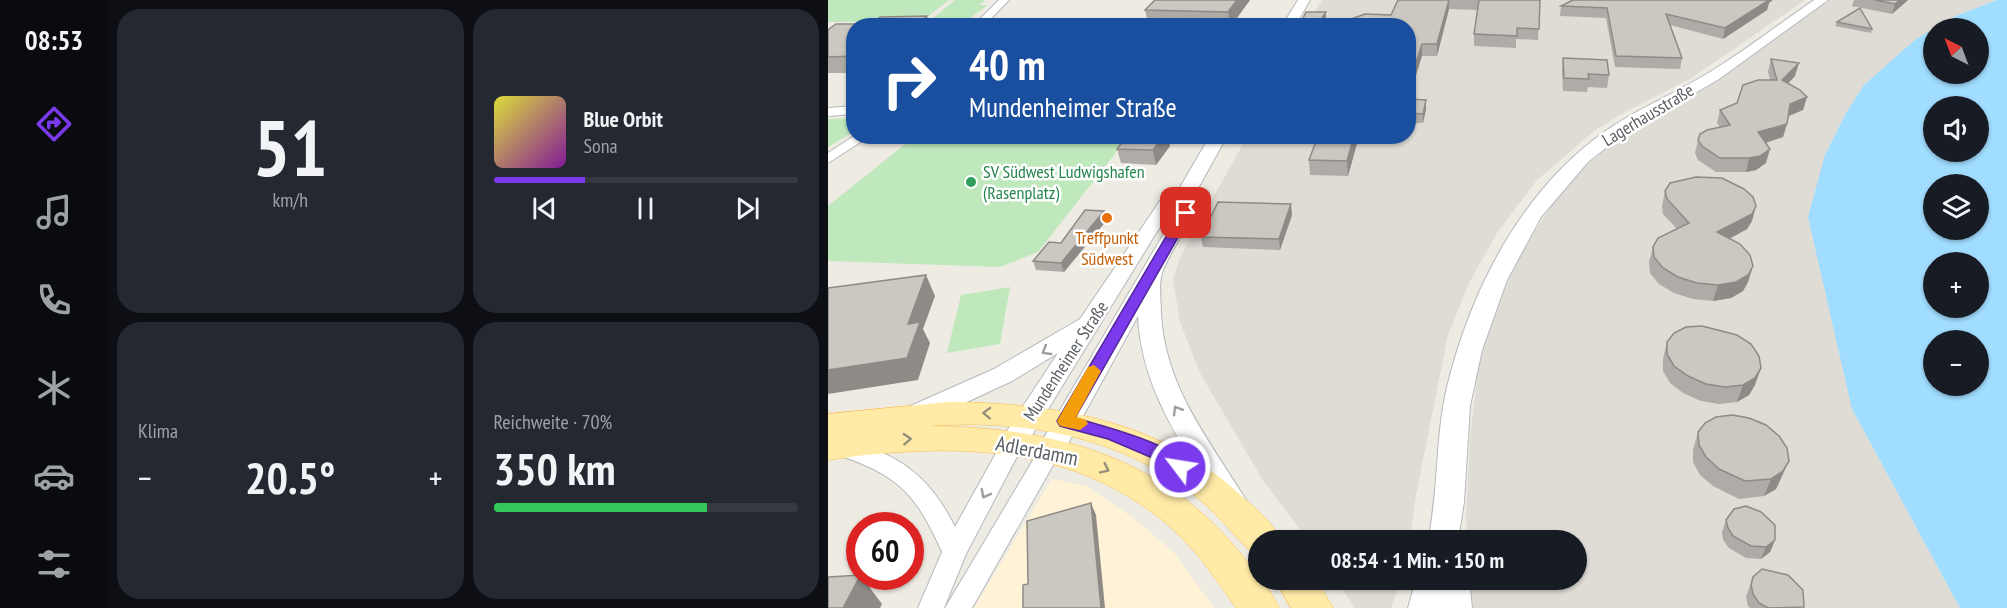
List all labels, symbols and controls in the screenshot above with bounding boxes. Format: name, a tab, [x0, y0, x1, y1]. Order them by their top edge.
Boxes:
north arrow	[1923, 18, 1989, 84]
map controls	[1923, 18, 1989, 396]
text: 08:53	[25, 23, 83, 57]
text: 40 m	[969, 37, 1046, 92]
icon: right	[870, 42, 948, 120]
street label: Lagerhausstraße	[1598, 78, 1698, 151]
text: Mundenheimer Straße	[969, 90, 1177, 124]
button: sound	[1923, 96, 1989, 162]
text: 51	[253, 97, 328, 198]
icon: directions	[33, 103, 75, 145]
text: Blue Orbit	[584, 105, 663, 133]
text: Sona	[584, 133, 617, 159]
place label: SV Südwest Ludwigshafen (Rasenplatz)	[983, 160, 1145, 204]
button: layers	[1923, 174, 1989, 240]
marker: SV Südwest Ludwigshafen (Rasenplatz)	[964, 175, 978, 189]
text: km/h	[273, 187, 308, 213]
pin	[1160, 187, 1211, 238]
icon: music	[33, 191, 75, 233]
icon: previous	[528, 192, 561, 225]
icon: pause	[629, 192, 662, 225]
icon: next	[731, 192, 764, 225]
icon: arrive	[1169, 196, 1202, 229]
marker: Treffpunkt Südwest	[1100, 211, 1114, 225]
place label: Treffpunkt Südwest	[1075, 226, 1139, 270]
button: +	[1923, 252, 1989, 318]
icon: phone	[33, 279, 75, 321]
street label: Mundenheimer Straße	[1018, 296, 1113, 425]
button: −	[1923, 330, 1989, 396]
one-way arrow	[1042, 344, 1052, 355]
icon: climate	[33, 367, 75, 409]
one-way arrow	[1173, 406, 1185, 416]
one-way arrow	[982, 407, 991, 419]
text: Reichweite · 70%	[494, 409, 612, 435]
text: Klima	[138, 418, 178, 444]
street label: Adlerdamm	[994, 429, 1081, 472]
one-way arrow	[903, 433, 912, 446]
position arrow	[1148, 435, 1212, 499]
text: 350 km	[494, 439, 616, 497]
text: 20.5°	[245, 448, 335, 506]
icon: car	[33, 455, 75, 497]
text: −	[138, 456, 152, 499]
text: +	[429, 456, 442, 499]
one-way arrow	[1099, 461, 1110, 473]
one-way arrow	[981, 488, 992, 498]
speed limit sign: 60	[846, 512, 924, 590]
icon: filters	[33, 543, 75, 585]
text: 08:54 · 1 Min. · 150 m	[1331, 546, 1504, 574]

